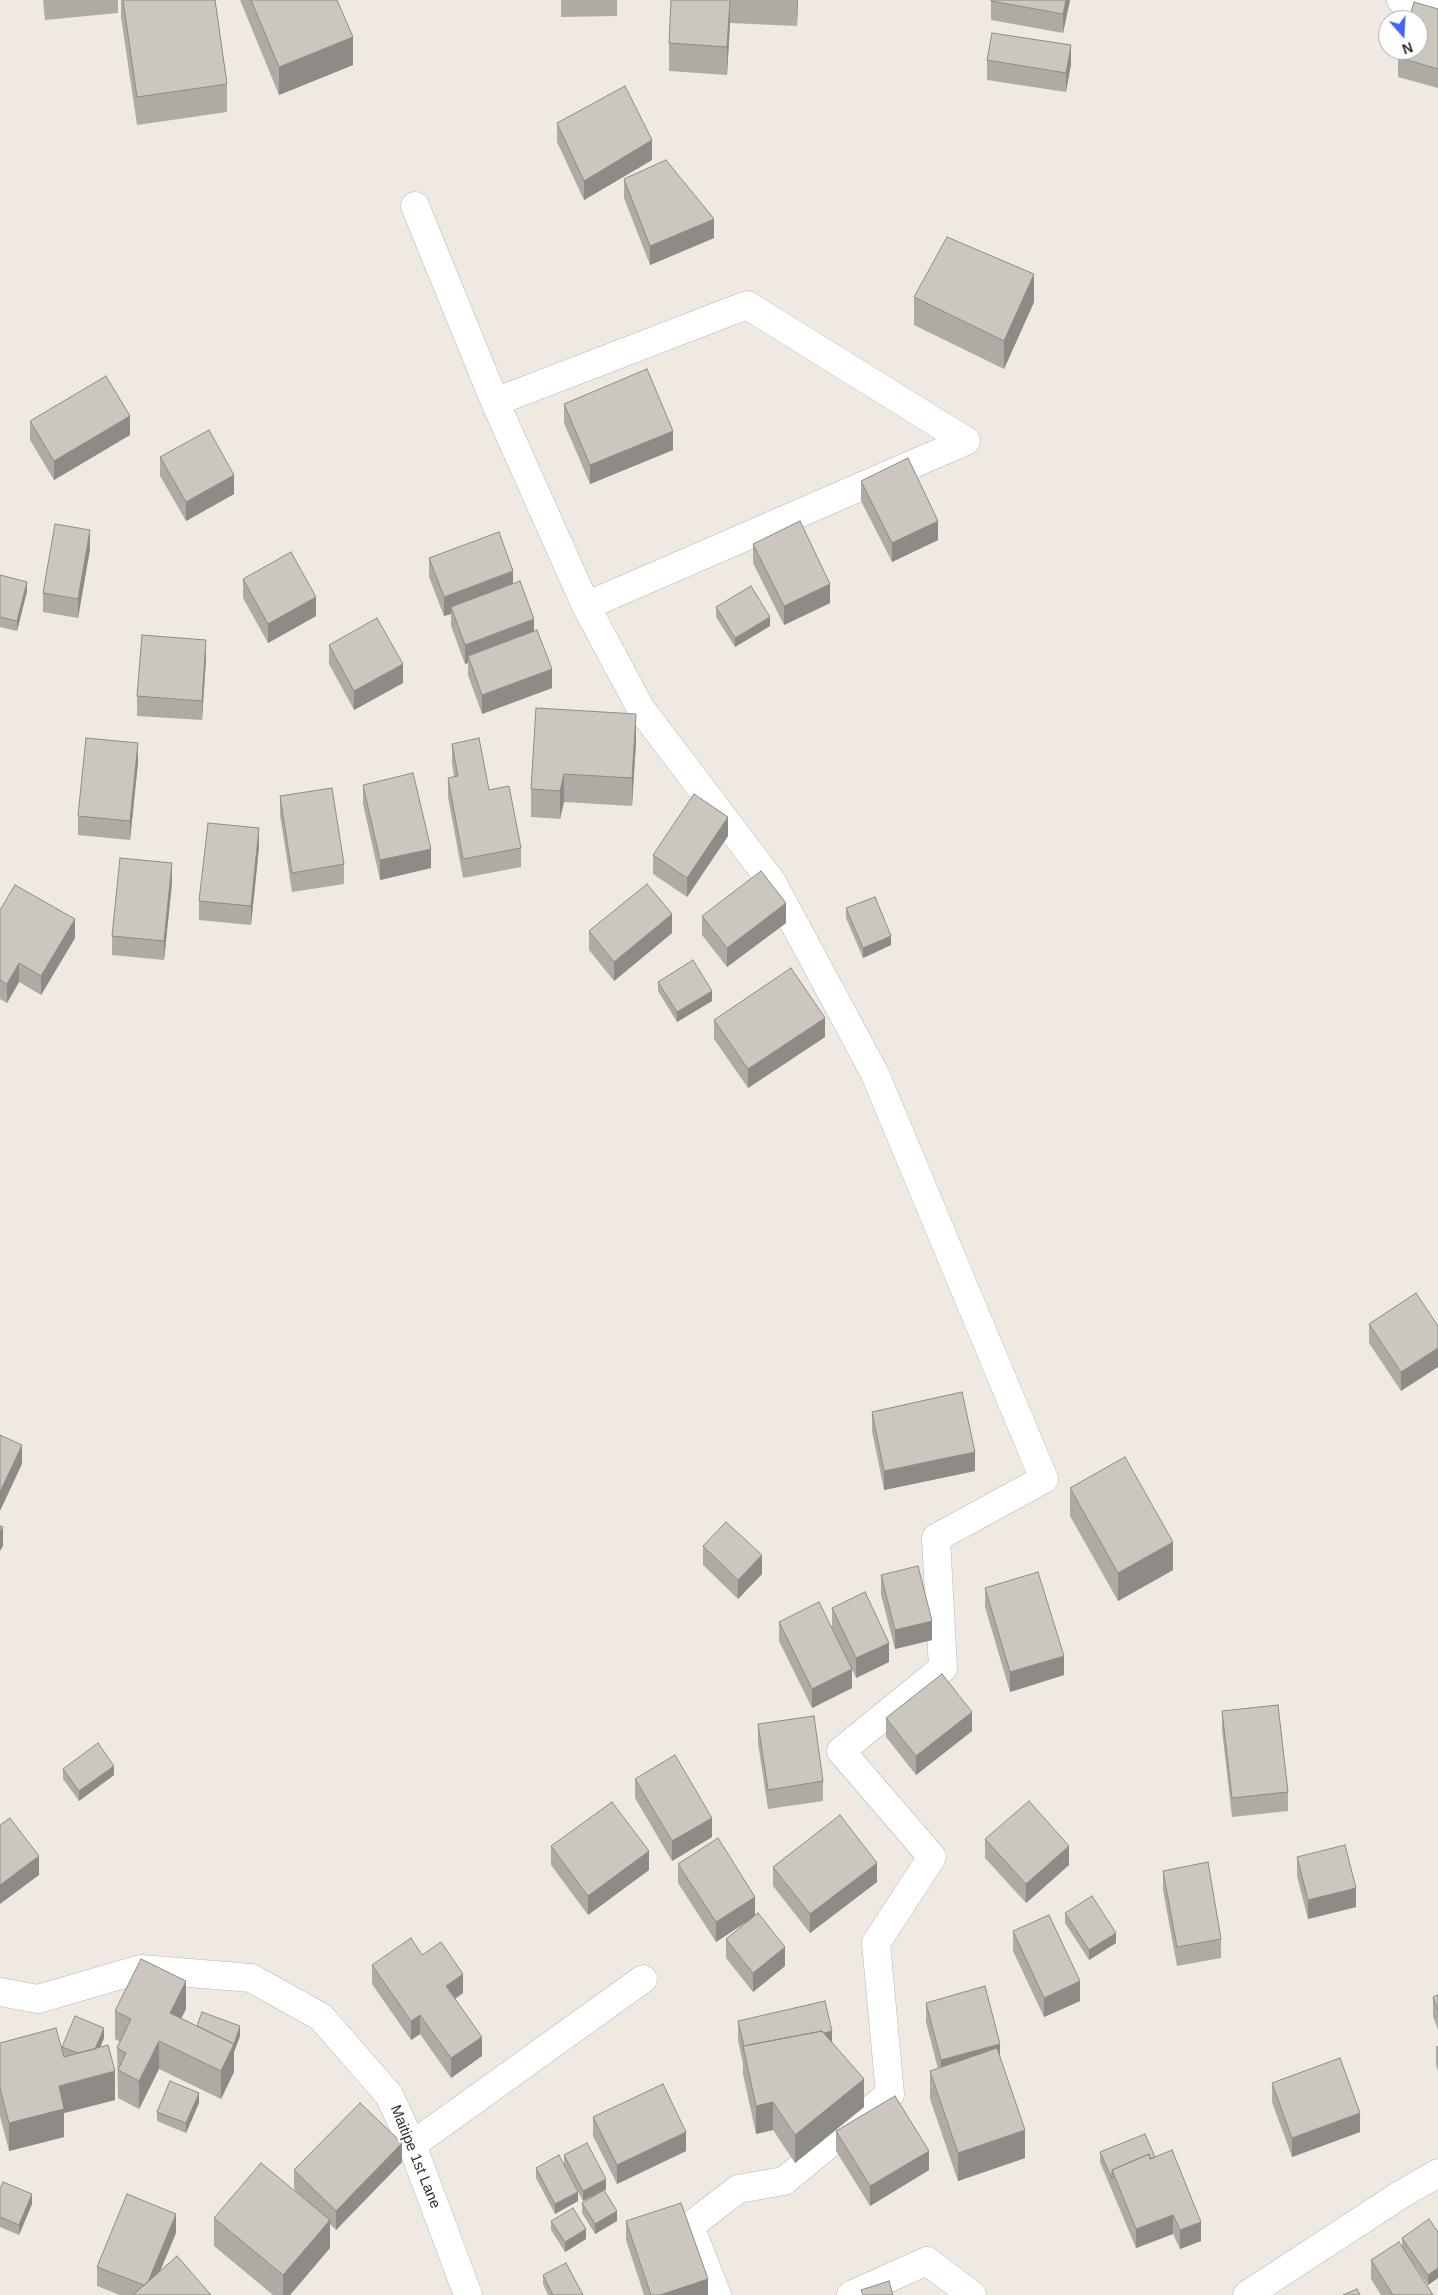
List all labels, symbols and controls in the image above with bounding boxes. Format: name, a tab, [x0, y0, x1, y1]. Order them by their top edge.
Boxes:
north arrow	[1378, 10, 1428, 60]
text: N	[1400, 39, 1415, 57]
street label: Maitipe 1st Lane	[386, 2103, 444, 2211]

